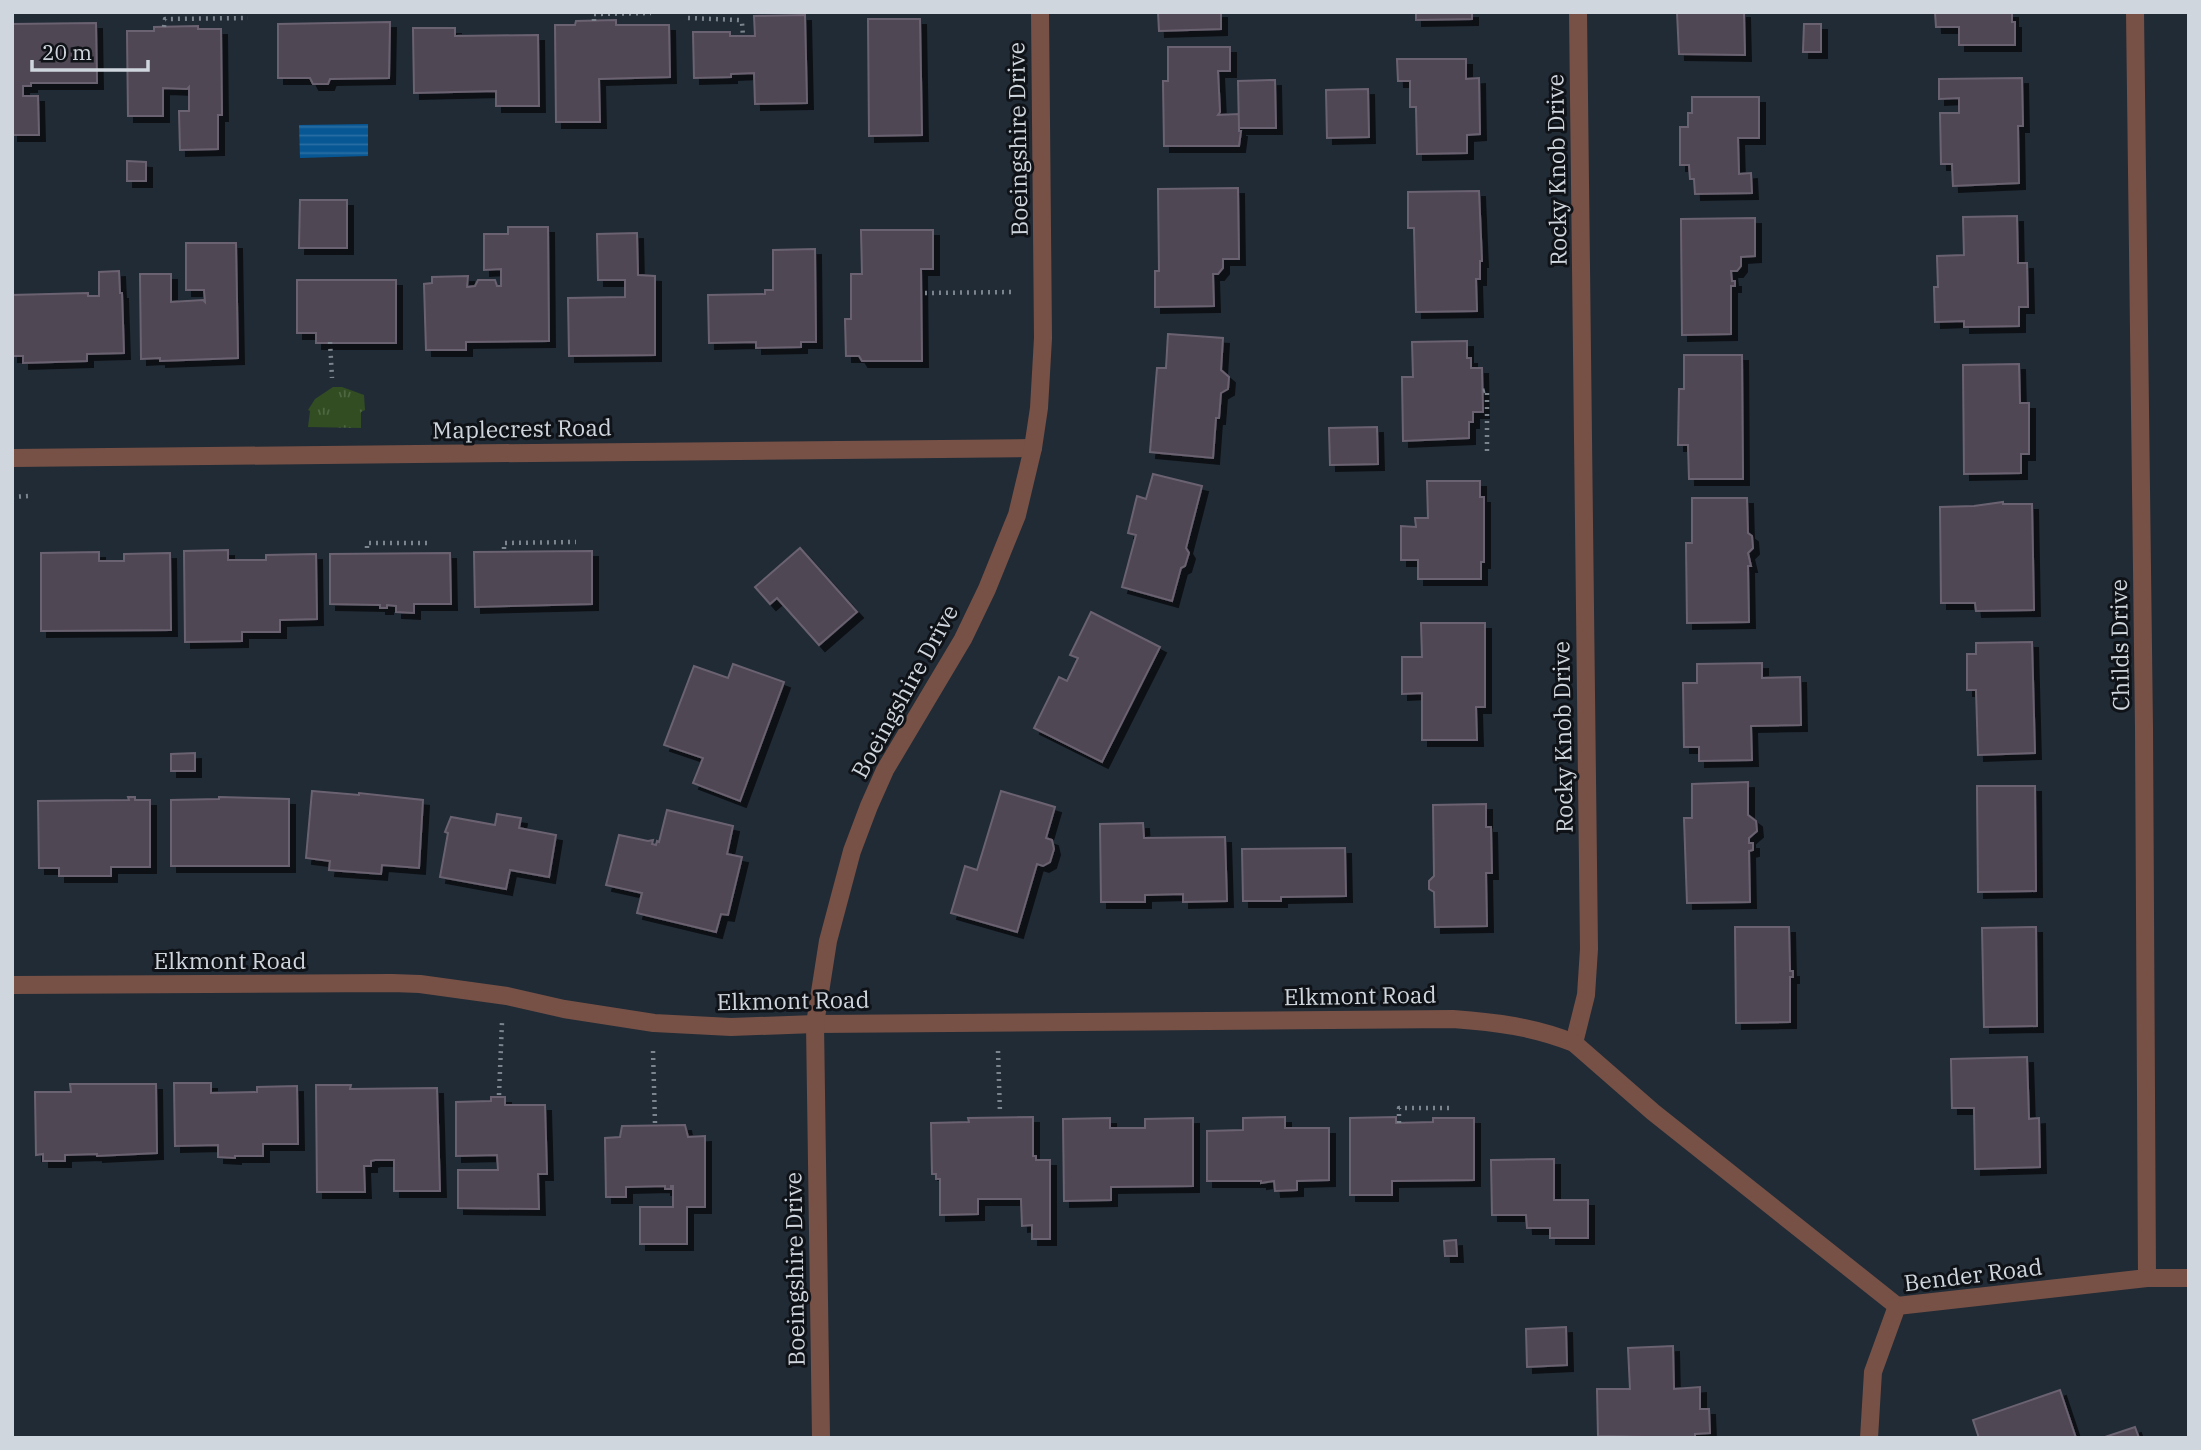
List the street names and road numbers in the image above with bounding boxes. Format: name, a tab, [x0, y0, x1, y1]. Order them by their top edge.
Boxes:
street label: Boeingshire Drive	[1000, 42, 1034, 236]
street label: Rocky Knob Drive	[1539, 74, 1573, 266]
street label: Maplecrest Road	[432, 411, 612, 445]
street label: Childs Drive	[2103, 579, 2135, 711]
street label: Boeingshire Drive	[844, 599, 964, 783]
street label: Rocky Knob Drive	[1545, 641, 1579, 833]
street label: Elkmont Road	[154, 945, 306, 975]
street label: Elkmont Road	[1283, 979, 1437, 1011]
street label: Elkmont Road	[716, 984, 870, 1016]
street label: Boeingshire Drive	[777, 1172, 811, 1366]
street label: Bender Road	[1902, 1251, 2044, 1297]

